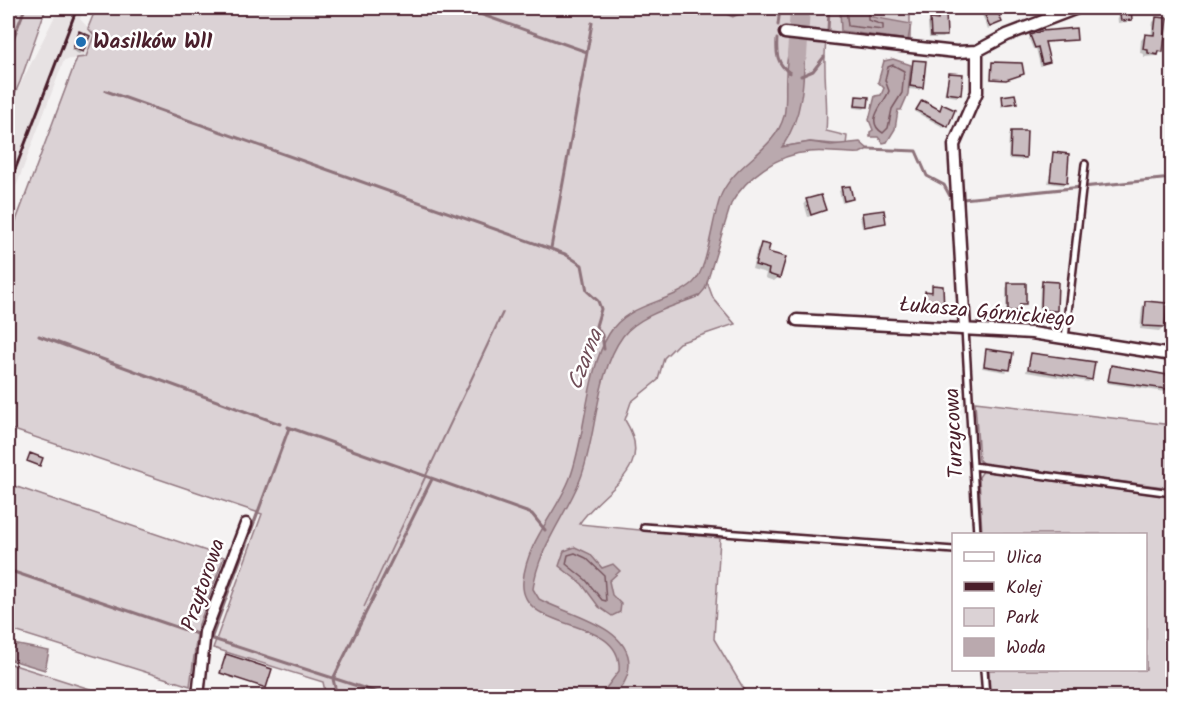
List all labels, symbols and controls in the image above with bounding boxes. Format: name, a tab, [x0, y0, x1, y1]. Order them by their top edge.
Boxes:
place label: Wasilków Wl1	[93, 26, 213, 59]
marker: Wasilków Wl1	[74, 35, 88, 49]
street label: Łukasza Górnickiego	[898, 289, 1076, 337]
water label: Czarna	[558, 323, 614, 395]
street label: Turzycowa	[936, 387, 974, 479]
legend	[952, 533, 1147, 671]
street label: Przytorowa	[173, 534, 235, 636]
text: Ulica	[1006, 544, 1042, 573]
text: Kolej	[1006, 574, 1043, 603]
text: Park	[1006, 604, 1039, 633]
text: Woda	[1006, 634, 1046, 663]

